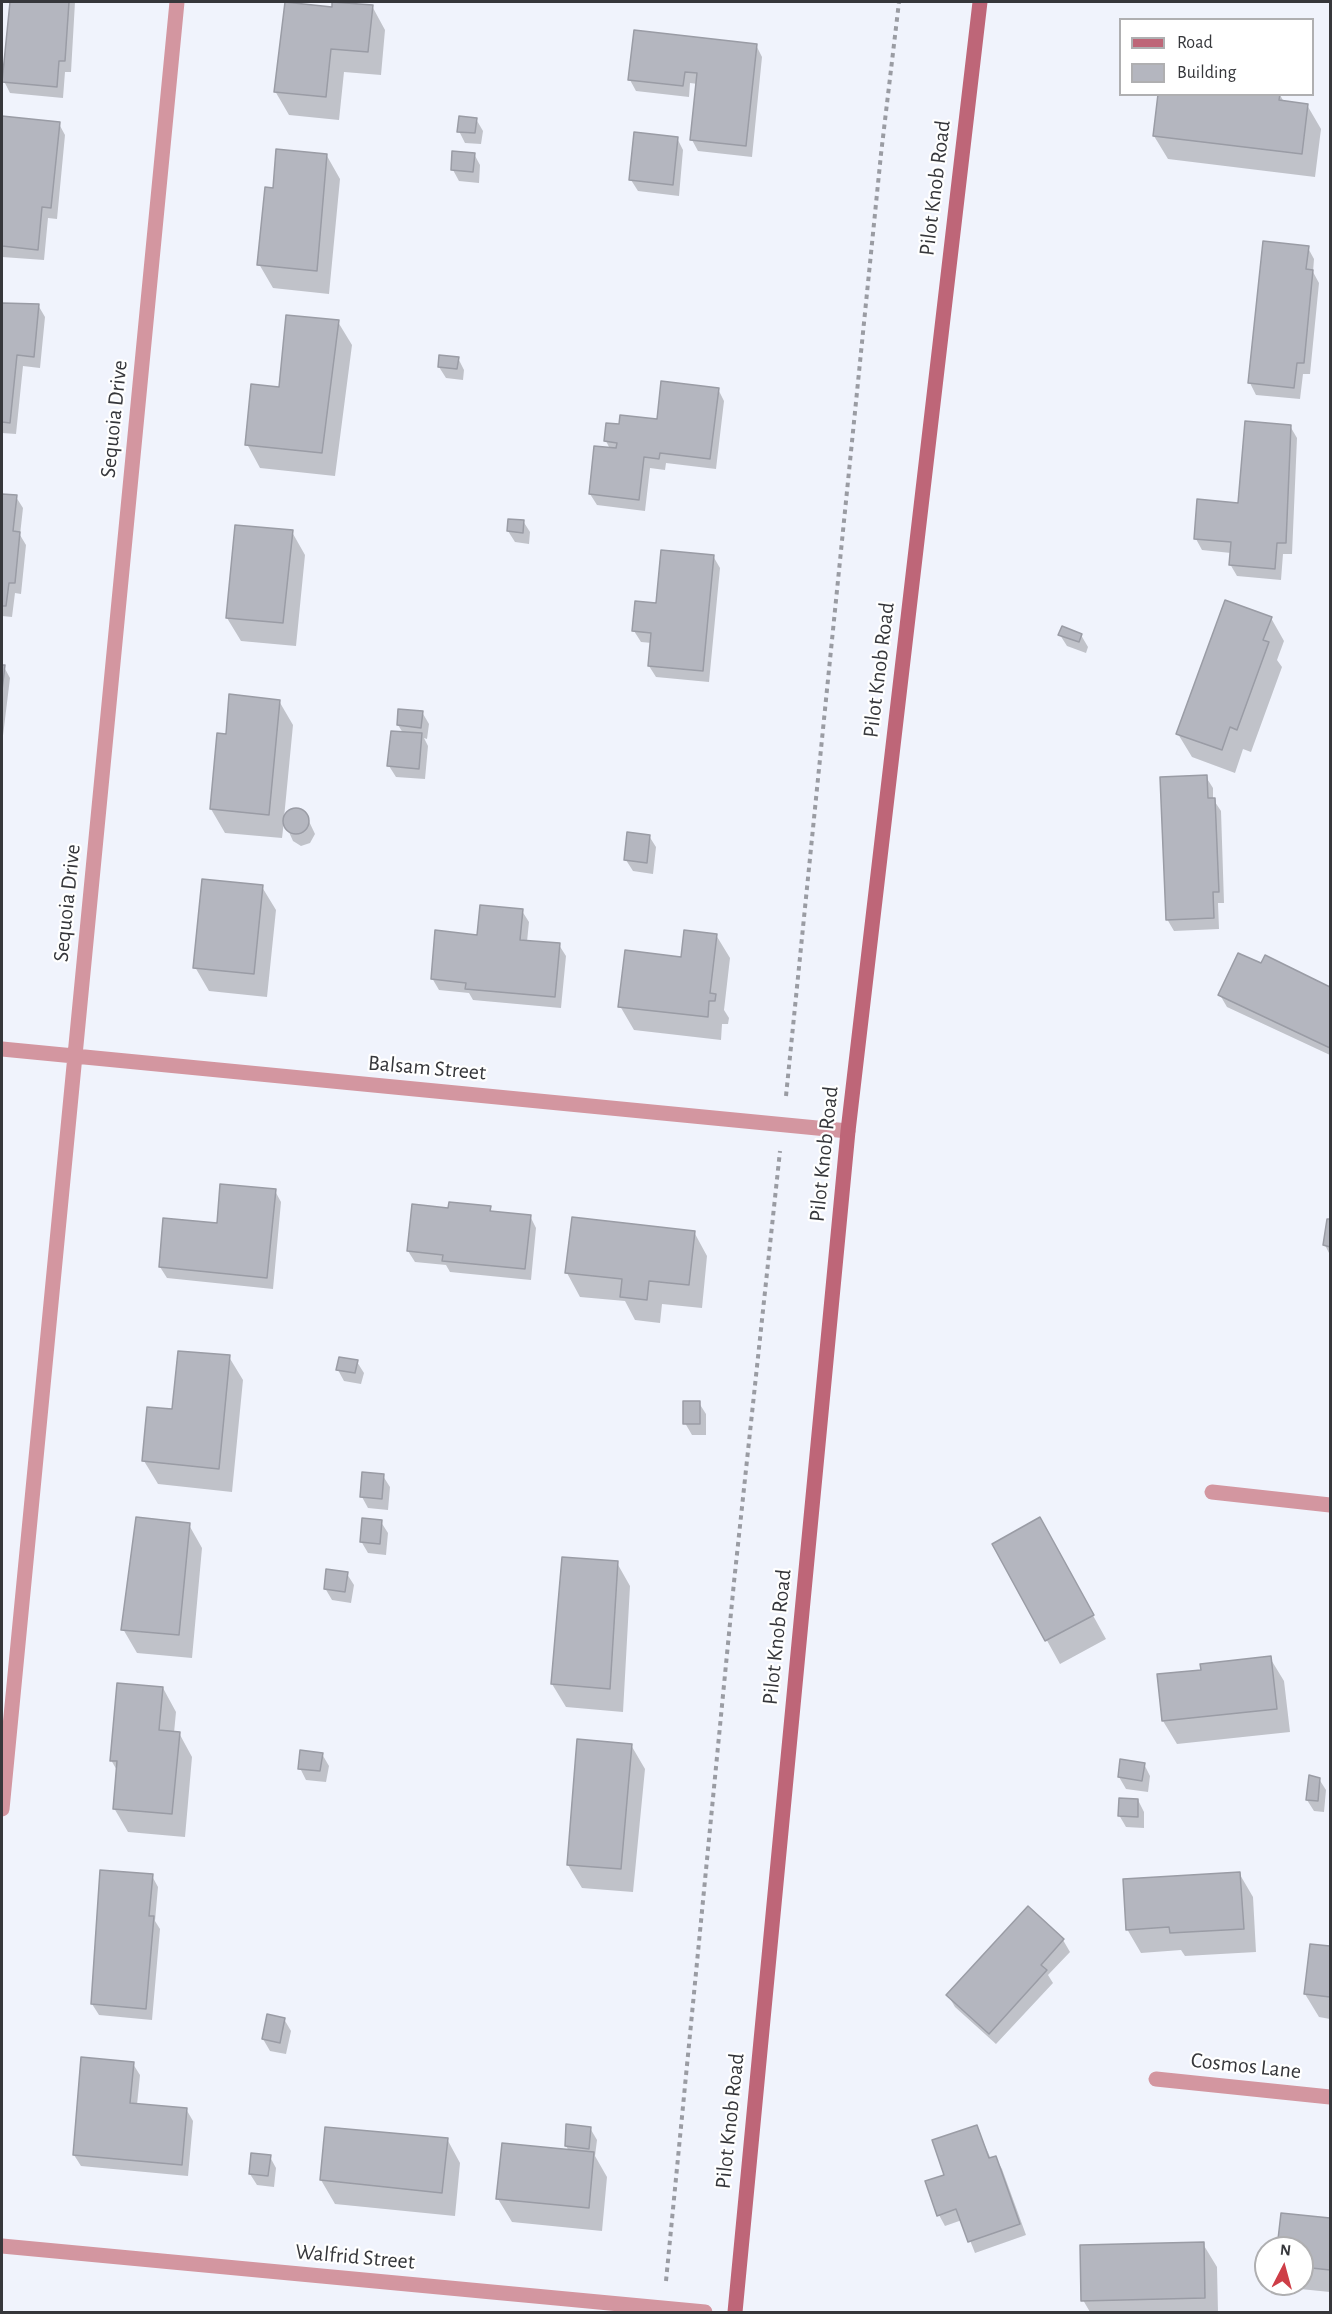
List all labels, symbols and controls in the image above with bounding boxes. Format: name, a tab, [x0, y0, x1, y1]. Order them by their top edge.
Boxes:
legend	[1119, 18, 1314, 96]
text: Road	[1177, 34, 1213, 52]
text: Building	[1177, 64, 1236, 82]
street label: Pilot Knob Road	[914, 119, 956, 257]
street label: Sequoia Drive	[95, 359, 133, 479]
street label: Pilot Knob Road	[858, 601, 900, 739]
street label: Sequoia Drive	[48, 843, 86, 963]
street label: Balsam Street	[367, 1050, 487, 1086]
street label: Pilot Knob Road	[804, 1085, 844, 1223]
street label: Pilot Knob Road	[757, 1568, 797, 1706]
street label: Cosmos Lane	[1190, 2047, 1302, 2085]
street label: Pilot Knob Road	[710, 2052, 750, 2190]
north arrow	[1254, 2236, 1314, 2296]
street label: Walfrid Street	[294, 2239, 416, 2275]
text: N	[1279, 2242, 1292, 2259]

